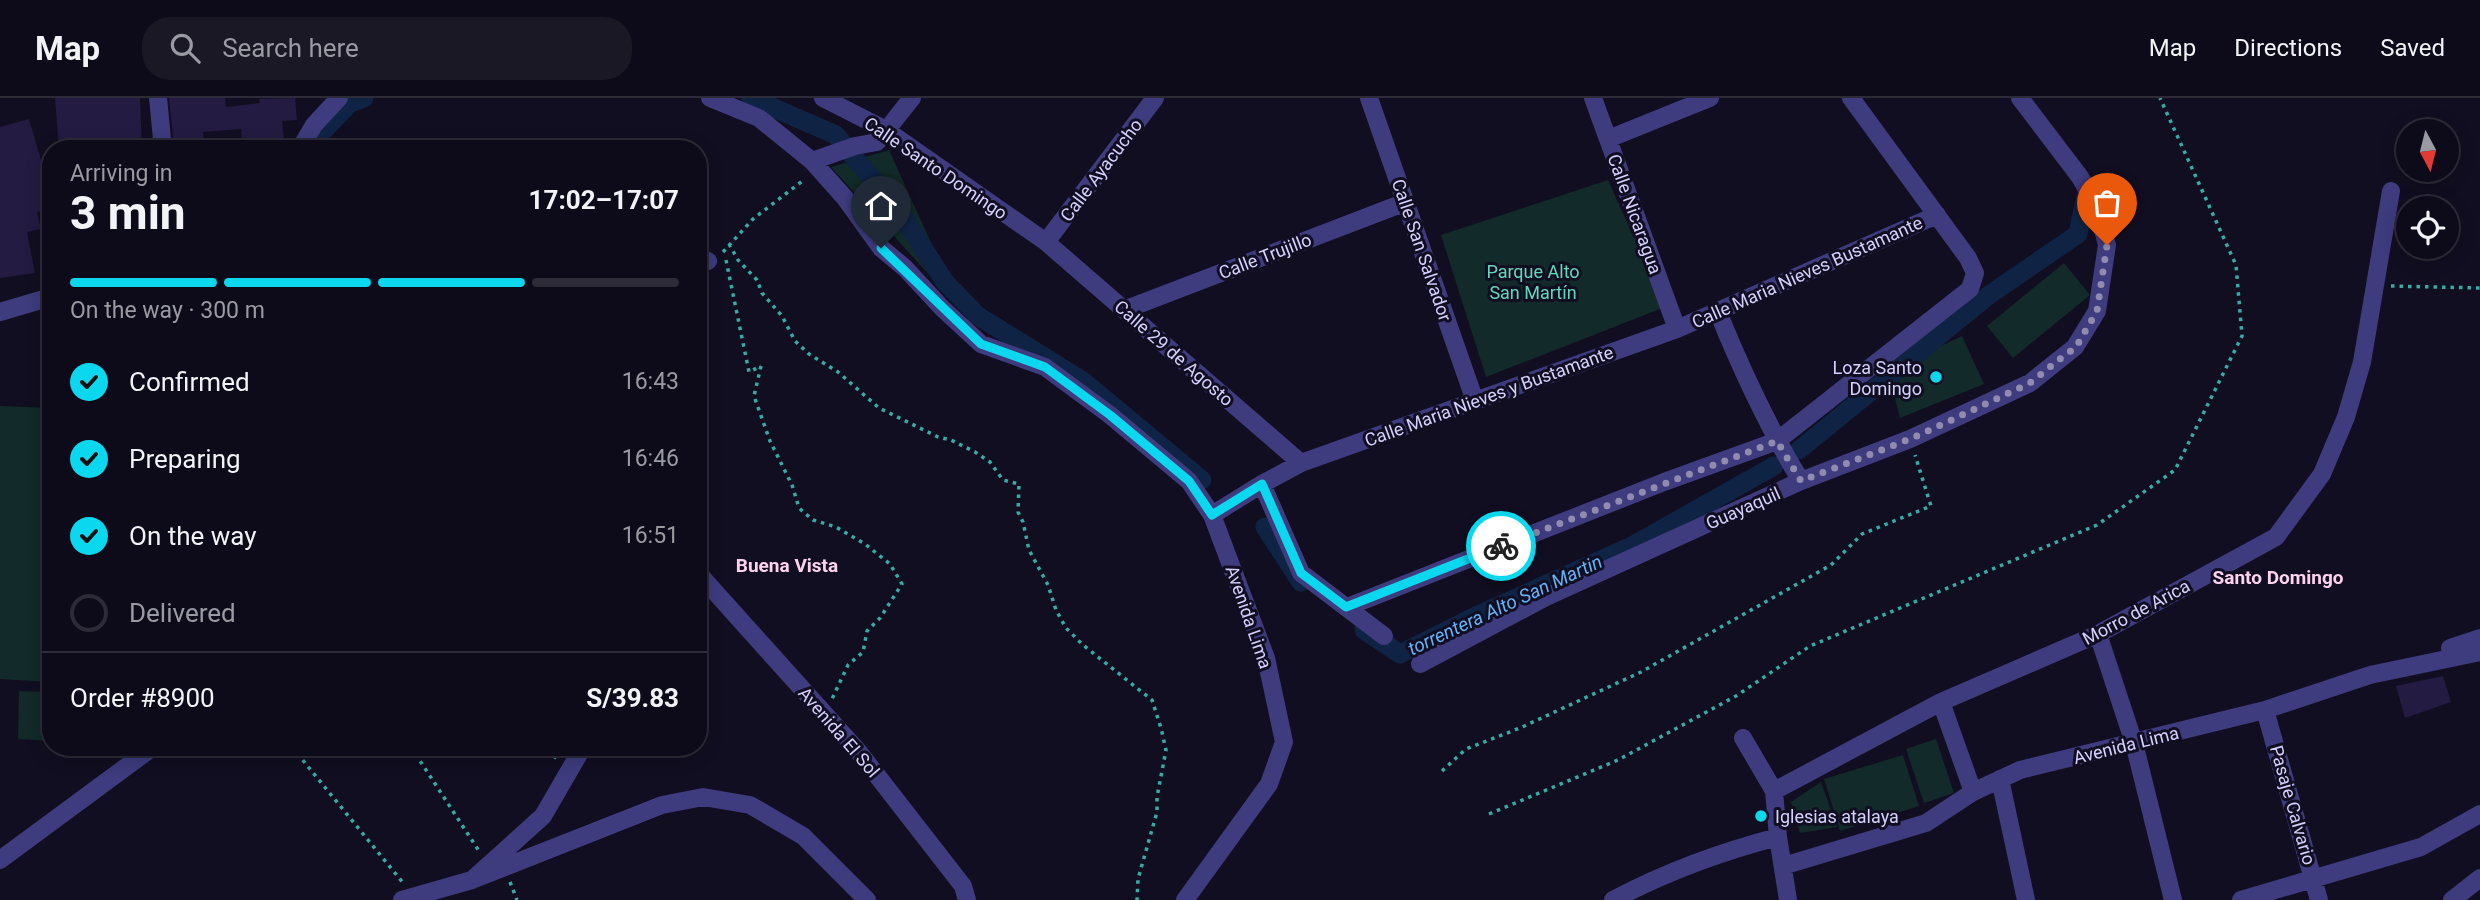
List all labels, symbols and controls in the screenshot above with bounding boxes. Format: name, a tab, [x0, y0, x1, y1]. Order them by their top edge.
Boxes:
search box	[142, 17, 632, 80]
text: Map	[35, 29, 100, 68]
icon: search	[166, 29, 204, 67]
text: Search here	[222, 33, 359, 63]
text: Map	[2149, 34, 2196, 62]
text: Directions	[2234, 34, 2342, 62]
text: Saved	[2380, 34, 2445, 62]
street label: Calle Santo Domingo	[861, 112, 1011, 224]
street label: Calle Ayacucho	[1056, 115, 1146, 225]
north arrow	[2396, 119, 2459, 182]
map controls	[2396, 119, 2459, 259]
street label: Calle Nicaragua	[1604, 151, 1666, 277]
text: Arriving in	[70, 160, 173, 187]
pin	[2077, 173, 2137, 245]
pin	[851, 176, 911, 248]
street label: Calle San Salvador	[1388, 176, 1456, 324]
icon: bag	[2088, 184, 2126, 222]
text: 17:02–17:07	[529, 185, 679, 215]
text: 3 min	[70, 186, 186, 240]
icon: home	[862, 187, 900, 225]
button: locate	[2396, 196, 2459, 259]
street label: Calle Maria Nieves Bustamante	[1688, 212, 1926, 332]
street label: Calle Trujillo	[1216, 229, 1314, 283]
park label: Parque Alto San Martín	[1486, 261, 1580, 303]
street label: Calle 29 de Agosto	[1110, 296, 1238, 410]
text: On the way · 300 m	[70, 297, 265, 324]
street label: Calle Maria Nieves y Bustamante	[1362, 341, 1616, 451]
place label: Loza Santo Domingo	[1833, 357, 1922, 399]
icon: check	[70, 363, 108, 401]
text: Confirmed	[129, 367, 250, 397]
text: 16:43	[622, 368, 679, 395]
marker: Loza Santo Domingo	[1928, 369, 1944, 385]
icon: check	[70, 440, 108, 478]
text: Preparing	[129, 444, 241, 474]
text: 16:46	[622, 445, 679, 472]
street label: Guayaquil	[1703, 482, 1783, 534]
courier	[1466, 511, 1536, 581]
icon: check	[70, 517, 108, 555]
text: On the way	[129, 521, 257, 551]
text: 16:51	[622, 522, 679, 549]
icon: bike	[1482, 527, 1520, 565]
water label: torrentera Alto San Martin	[1404, 550, 1606, 660]
district label: Buena Vista	[736, 554, 838, 577]
street label: Avenida Lima	[1222, 563, 1276, 671]
district label: Santo Domingo	[2213, 566, 2344, 589]
street label: Morro de Arica	[2079, 575, 2193, 649]
text: Delivered	[129, 598, 236, 628]
text: Order #8900	[70, 683, 215, 713]
text: S/39.83	[586, 683, 679, 713]
street label: Avenida El Sol	[794, 683, 884, 781]
street label: Avenida Lima	[2071, 722, 2181, 768]
street label: Pasaje Calvario	[2266, 743, 2320, 867]
place label: Iglesias atalaya	[1775, 806, 1899, 827]
marker: Iglesias atalaya	[1753, 808, 1769, 824]

